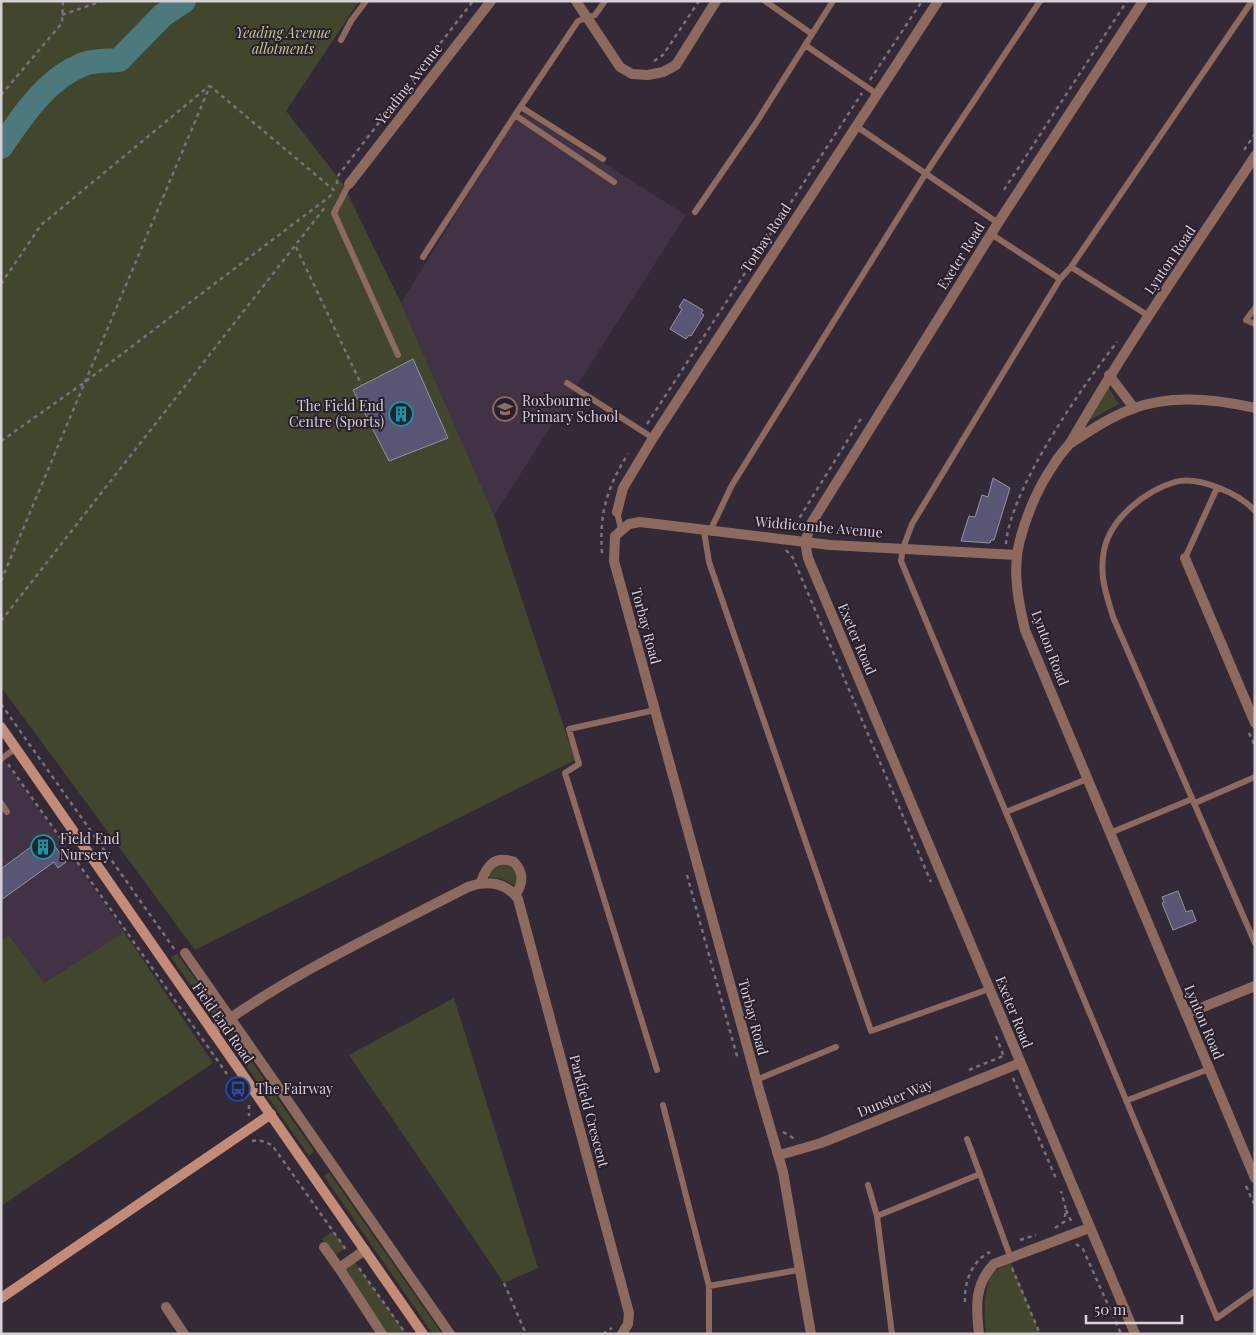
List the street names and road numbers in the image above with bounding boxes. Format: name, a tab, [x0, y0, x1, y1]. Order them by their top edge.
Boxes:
street label: Yeading Avenue	[370, 39, 446, 129]
street label: Torbay Road	[736, 200, 795, 276]
street label: Exeter Road	[932, 218, 989, 293]
street label: Lynton Road	[1140, 222, 1200, 298]
street label: Widdicombe Avenue	[754, 511, 884, 542]
street label: Torbay Road	[627, 585, 666, 666]
street label: Exeter Road	[834, 600, 881, 677]
street label: Lynton Road	[1027, 607, 1074, 688]
street label: Exeter Road	[991, 973, 1037, 1051]
street label: Torbay Road	[734, 976, 773, 1057]
street label: Field End Road	[188, 978, 258, 1067]
street label: Lynton Road	[1180, 982, 1229, 1062]
street label: Parkfield Crescent	[565, 1052, 614, 1170]
street label: Dunster Way	[854, 1074, 935, 1121]

